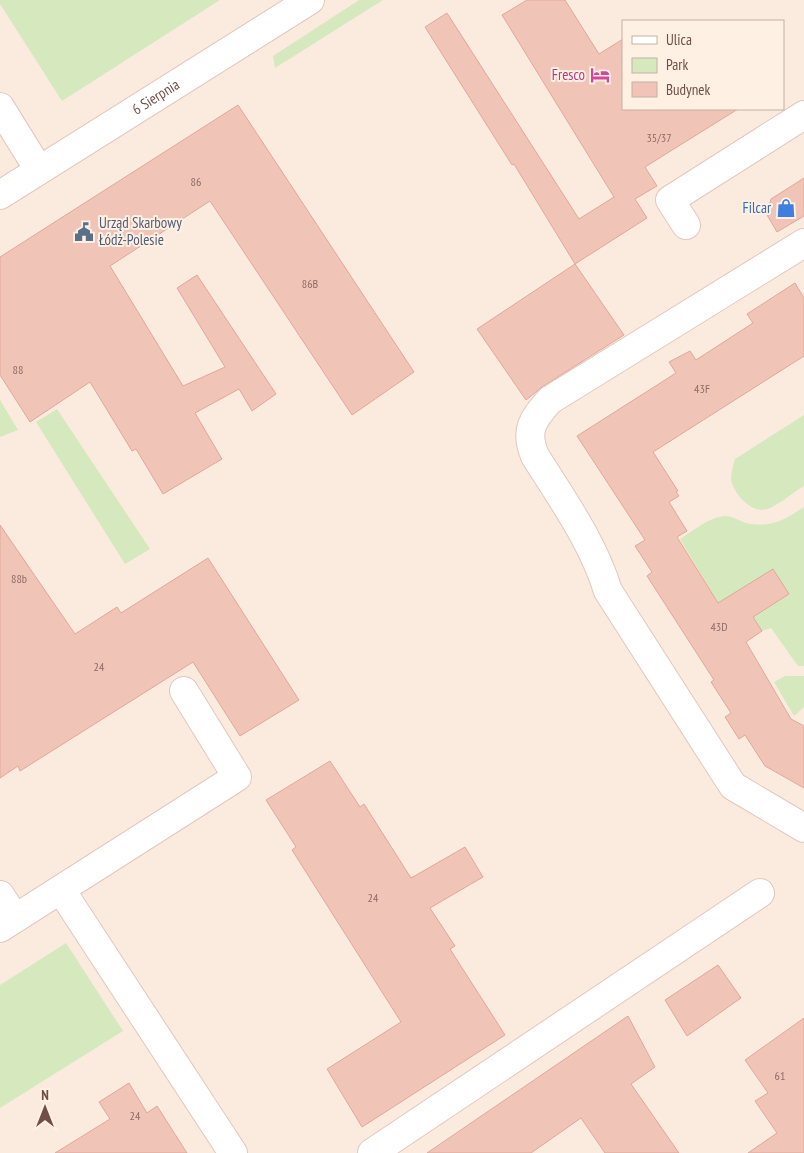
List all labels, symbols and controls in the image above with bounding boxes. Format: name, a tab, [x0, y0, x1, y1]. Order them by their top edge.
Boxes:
legend	[622, 20, 784, 110]
text: Ulica	[666, 30, 692, 49]
text: Park	[666, 55, 688, 74]
hotel icon: Fresco	[589, 64, 611, 86]
place label: Fresco	[552, 65, 585, 84]
street label: 6 Sierpnia	[128, 75, 183, 119]
text: Budynek	[666, 80, 710, 99]
house number: 35/37	[646, 130, 672, 145]
house number: 86	[191, 174, 201, 189]
shop icon: Filcar	[775, 197, 797, 219]
place label: Filcar	[743, 198, 772, 217]
place label: Urząd Skarbowy Łódż-Polesie	[99, 213, 182, 249]
public building icon: Urząd Skarbowy Łódż-Polesie	[73, 221, 95, 243]
house number: 86B	[302, 276, 319, 291]
house number: 88	[13, 362, 23, 377]
house number: 43F	[694, 381, 710, 396]
house number: 88b	[11, 571, 27, 586]
house number: 43D	[710, 619, 728, 634]
house number: 24	[94, 659, 105, 674]
house number: 24	[368, 890, 379, 905]
house number: 61	[775, 1068, 785, 1083]
north arrow	[20, 1083, 70, 1133]
text: N	[41, 1086, 49, 1104]
house number: 24	[130, 1108, 141, 1123]

